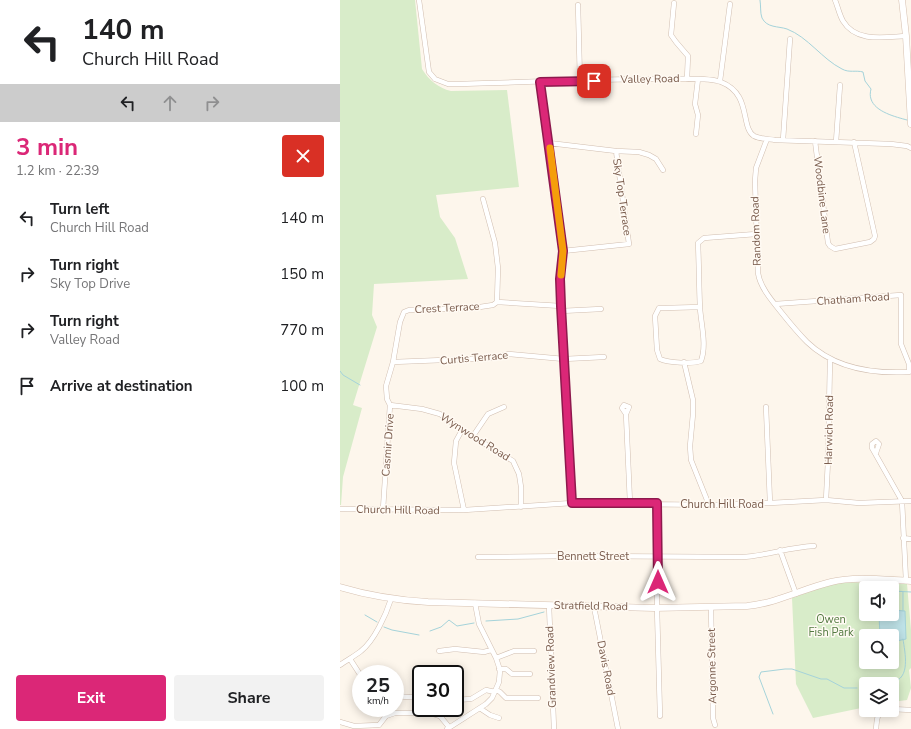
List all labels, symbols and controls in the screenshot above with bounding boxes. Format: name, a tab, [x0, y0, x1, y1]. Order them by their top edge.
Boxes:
text: 140 m	[82, 11, 165, 49]
icon: left	[16, 16, 68, 68]
text: Church Hill Road	[82, 47, 219, 71]
pin	[577, 64, 611, 98]
icon: arrive	[583, 70, 605, 92]
street label: Valley Road	[619, 71, 680, 87]
icon: left	[117, 92, 139, 114]
icon: ahead	[159, 92, 181, 114]
icon: right	[201, 92, 223, 114]
text: 3 min	[16, 131, 78, 163]
button: close	[282, 135, 324, 177]
street label: Woodbine Lane	[810, 155, 834, 235]
street label: Sky Top Terrace	[609, 157, 635, 237]
text: 1.2 km · 22:39	[16, 162, 99, 180]
street label: Random Road	[747, 196, 765, 266]
text: Turn left	[50, 199, 109, 219]
icon: left	[16, 207, 38, 229]
text: 140 m	[280, 208, 324, 228]
text: Church Hill Road	[50, 219, 149, 237]
text: Turn right	[50, 255, 119, 275]
icon: right	[16, 263, 38, 285]
text: 150 m	[280, 264, 324, 284]
text: Sky Top Drive	[50, 275, 130, 293]
street label: Chatham Road	[816, 289, 890, 309]
street label: Crest Terrace	[414, 299, 480, 317]
text: Turn right	[50, 311, 119, 331]
icon: right	[16, 319, 38, 341]
text: 770 m	[280, 320, 324, 340]
text: Valley Road	[50, 331, 120, 349]
street label: Curtis Terrace	[439, 348, 509, 368]
icon: arrive	[16, 375, 38, 397]
text: Arrive at destination	[50, 376, 193, 396]
text: 100 m	[280, 376, 324, 396]
street label: Harwich Road	[821, 395, 837, 465]
street label: Wynwood Road	[437, 409, 513, 465]
street label: Casmir Drive	[378, 413, 398, 477]
street label: Church Hill Road	[680, 497, 764, 512]
street label: Church Hill Road	[356, 502, 440, 518]
street label: Bennett Street	[557, 549, 629, 564]
position arrow	[637, 561, 679, 603]
map controls	[859, 581, 899, 717]
button: sound	[859, 581, 899, 621]
street label: Stratfield Road	[554, 598, 628, 614]
park label: Owen Fish Park	[809, 612, 854, 640]
street label: Grandview Road	[542, 626, 560, 708]
street label: Argonne Street	[704, 628, 720, 704]
button: search	[859, 629, 899, 669]
street label: Davis Road	[593, 639, 619, 697]
speed limit sign: 30	[412, 665, 464, 717]
text: 25	[366, 672, 390, 699]
button: Exit	[16, 675, 166, 721]
button: Share	[174, 675, 324, 721]
button: layers	[859, 677, 899, 717]
text: km/h	[367, 694, 389, 708]

